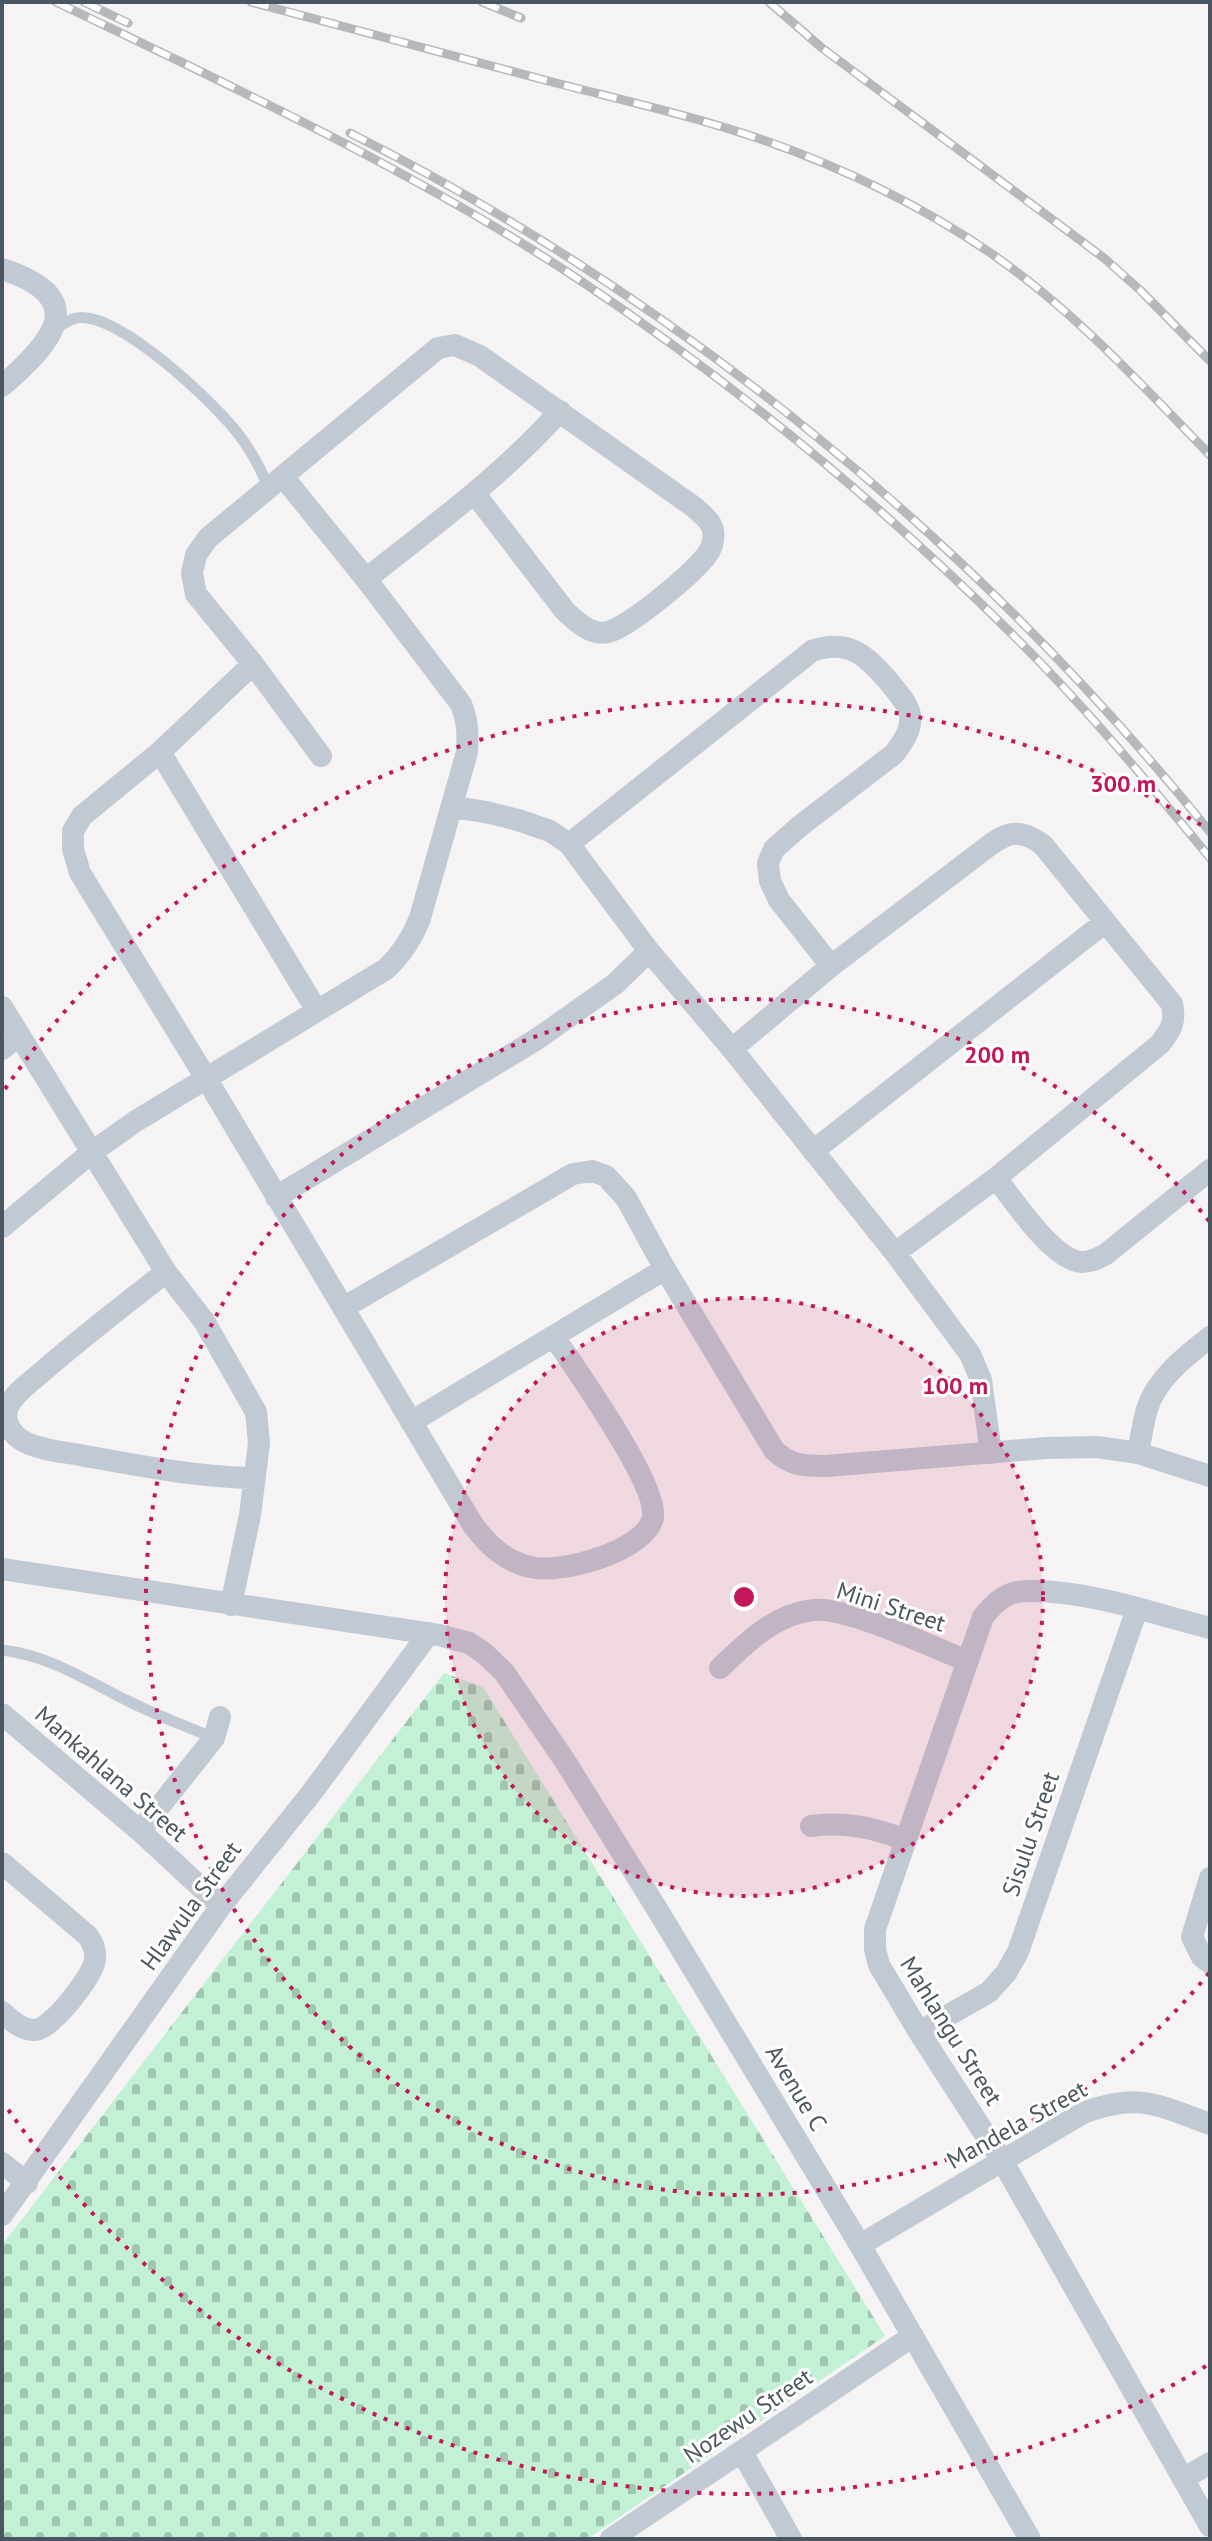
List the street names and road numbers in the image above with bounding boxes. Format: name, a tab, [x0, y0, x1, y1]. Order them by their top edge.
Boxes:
street label: Mini Street	[833, 1574, 950, 1639]
street label: Mankahlana Street	[29, 1699, 194, 1848]
street label: Sisulu Street	[995, 1767, 1066, 1900]
street label: Hlawula Street	[133, 1835, 248, 1976]
street label: Mahlangu Street	[893, 1951, 1010, 2111]
street label: Avenue C	[759, 2039, 834, 2136]
street label: Mandela Street	[941, 2073, 1092, 2176]
street label: Nozewu Street	[677, 2361, 818, 2470]

